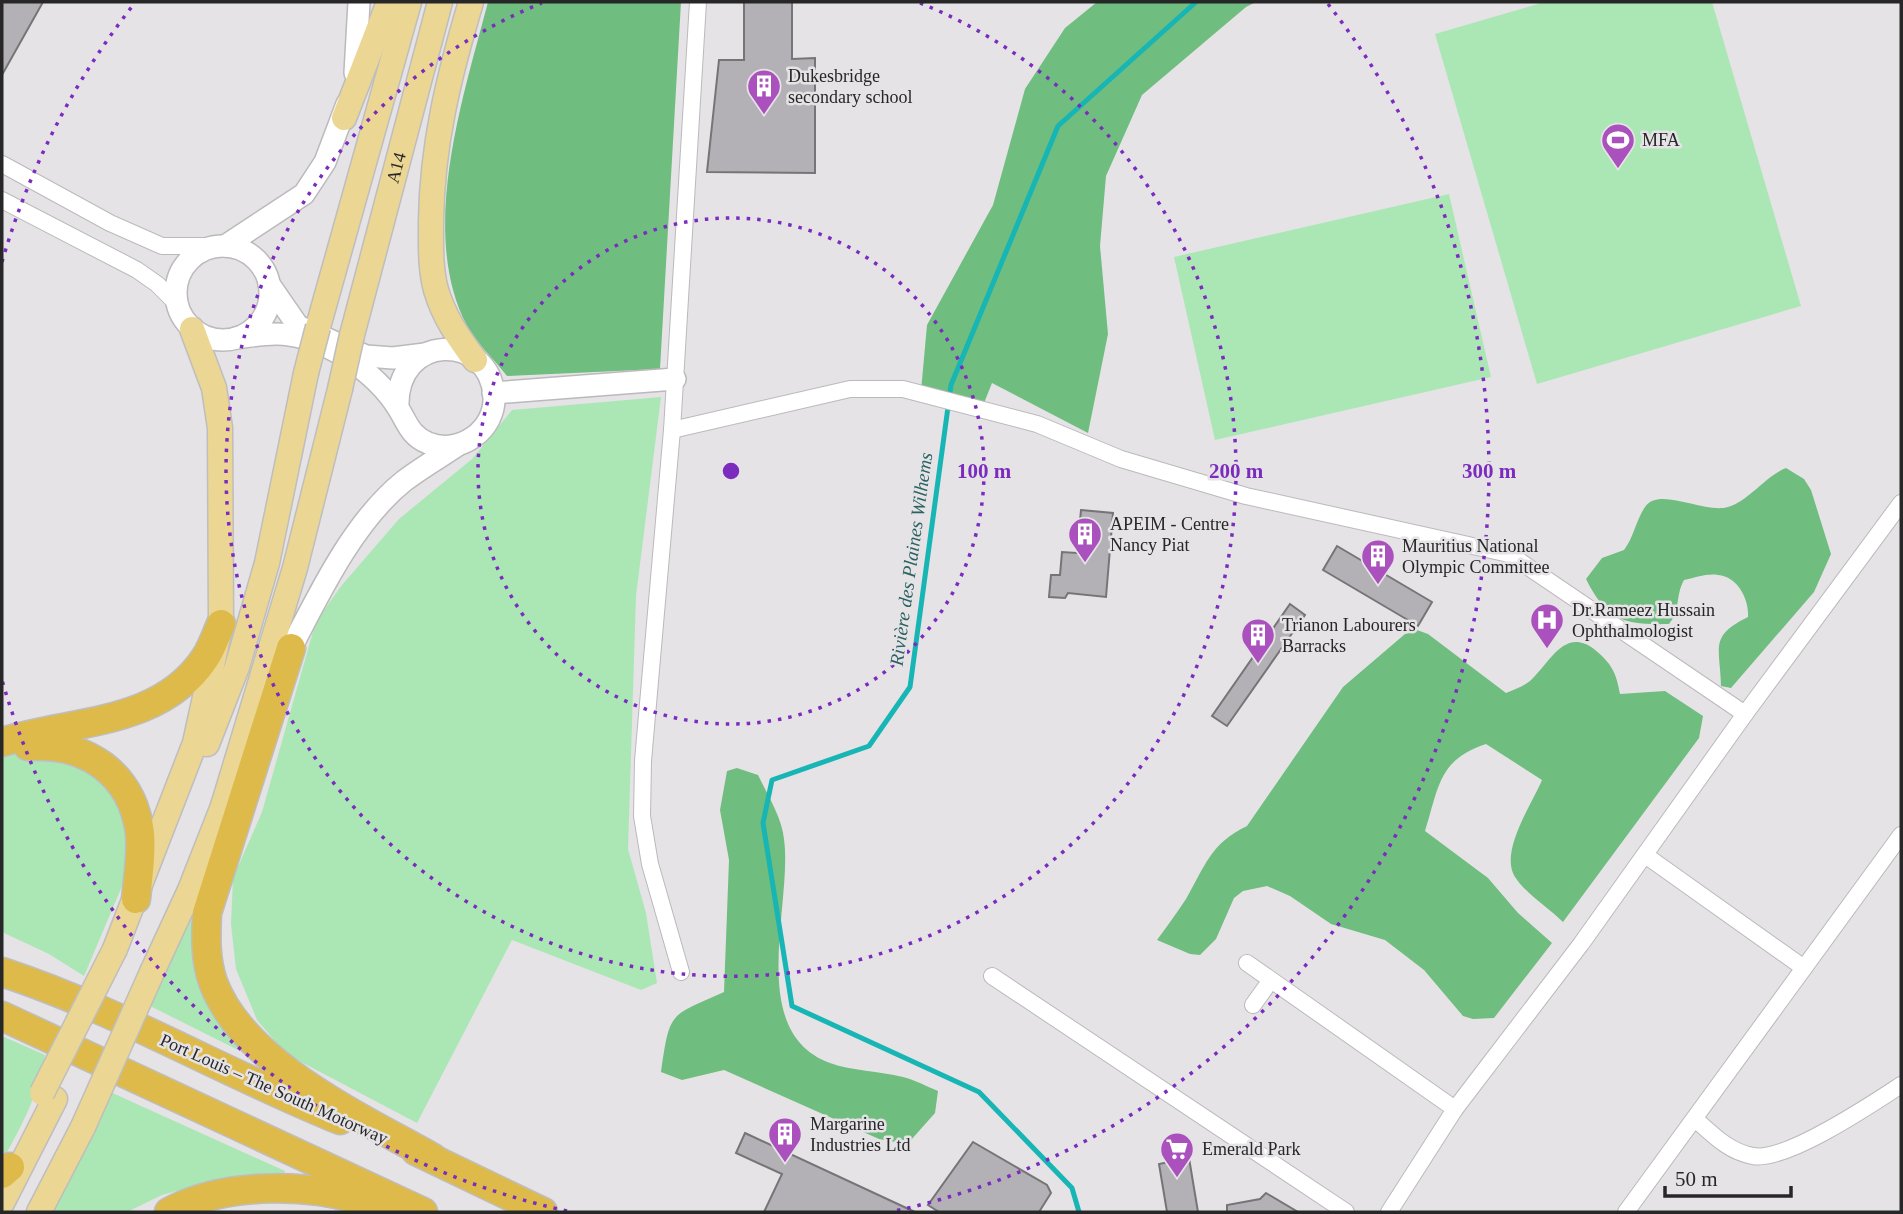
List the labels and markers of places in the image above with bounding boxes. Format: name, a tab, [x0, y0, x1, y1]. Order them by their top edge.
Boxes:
place label: Dukesbridge secondary school	[788, 66, 912, 107]
building icon: Dukesbridge secondary school	[745, 67, 783, 116]
sports icon: MFA	[1599, 121, 1637, 170]
place label: MFA	[1642, 130, 1680, 150]
centre of rings	[719, 459, 743, 483]
place label: APEIM - Centre Nancy Piat	[1110, 514, 1229, 555]
building icon: APEIM - Centre Nancy Piat	[1066, 515, 1104, 564]
place label: Mauritius National Olympic Committee	[1402, 536, 1549, 577]
building icon: Mauritius National Olympic Committee	[1359, 537, 1397, 586]
place label: Dr.Rameez Hussain Ophthalmologist	[1572, 600, 1715, 641]
hospital icon: Dr.Rameez Hussain Ophthalmologist	[1528, 601, 1566, 650]
place label: Trianon Labourers Barracks	[1282, 615, 1416, 656]
building icon: Trianon Labourers Barracks	[1239, 616, 1277, 665]
place label: Margarine Industries Ltd	[810, 1114, 911, 1155]
building icon: Margarine Industries Ltd	[766, 1115, 804, 1164]
supermarket icon: Emerald Park	[1158, 1130, 1196, 1179]
place label: Emerald Park	[1202, 1139, 1300, 1159]

